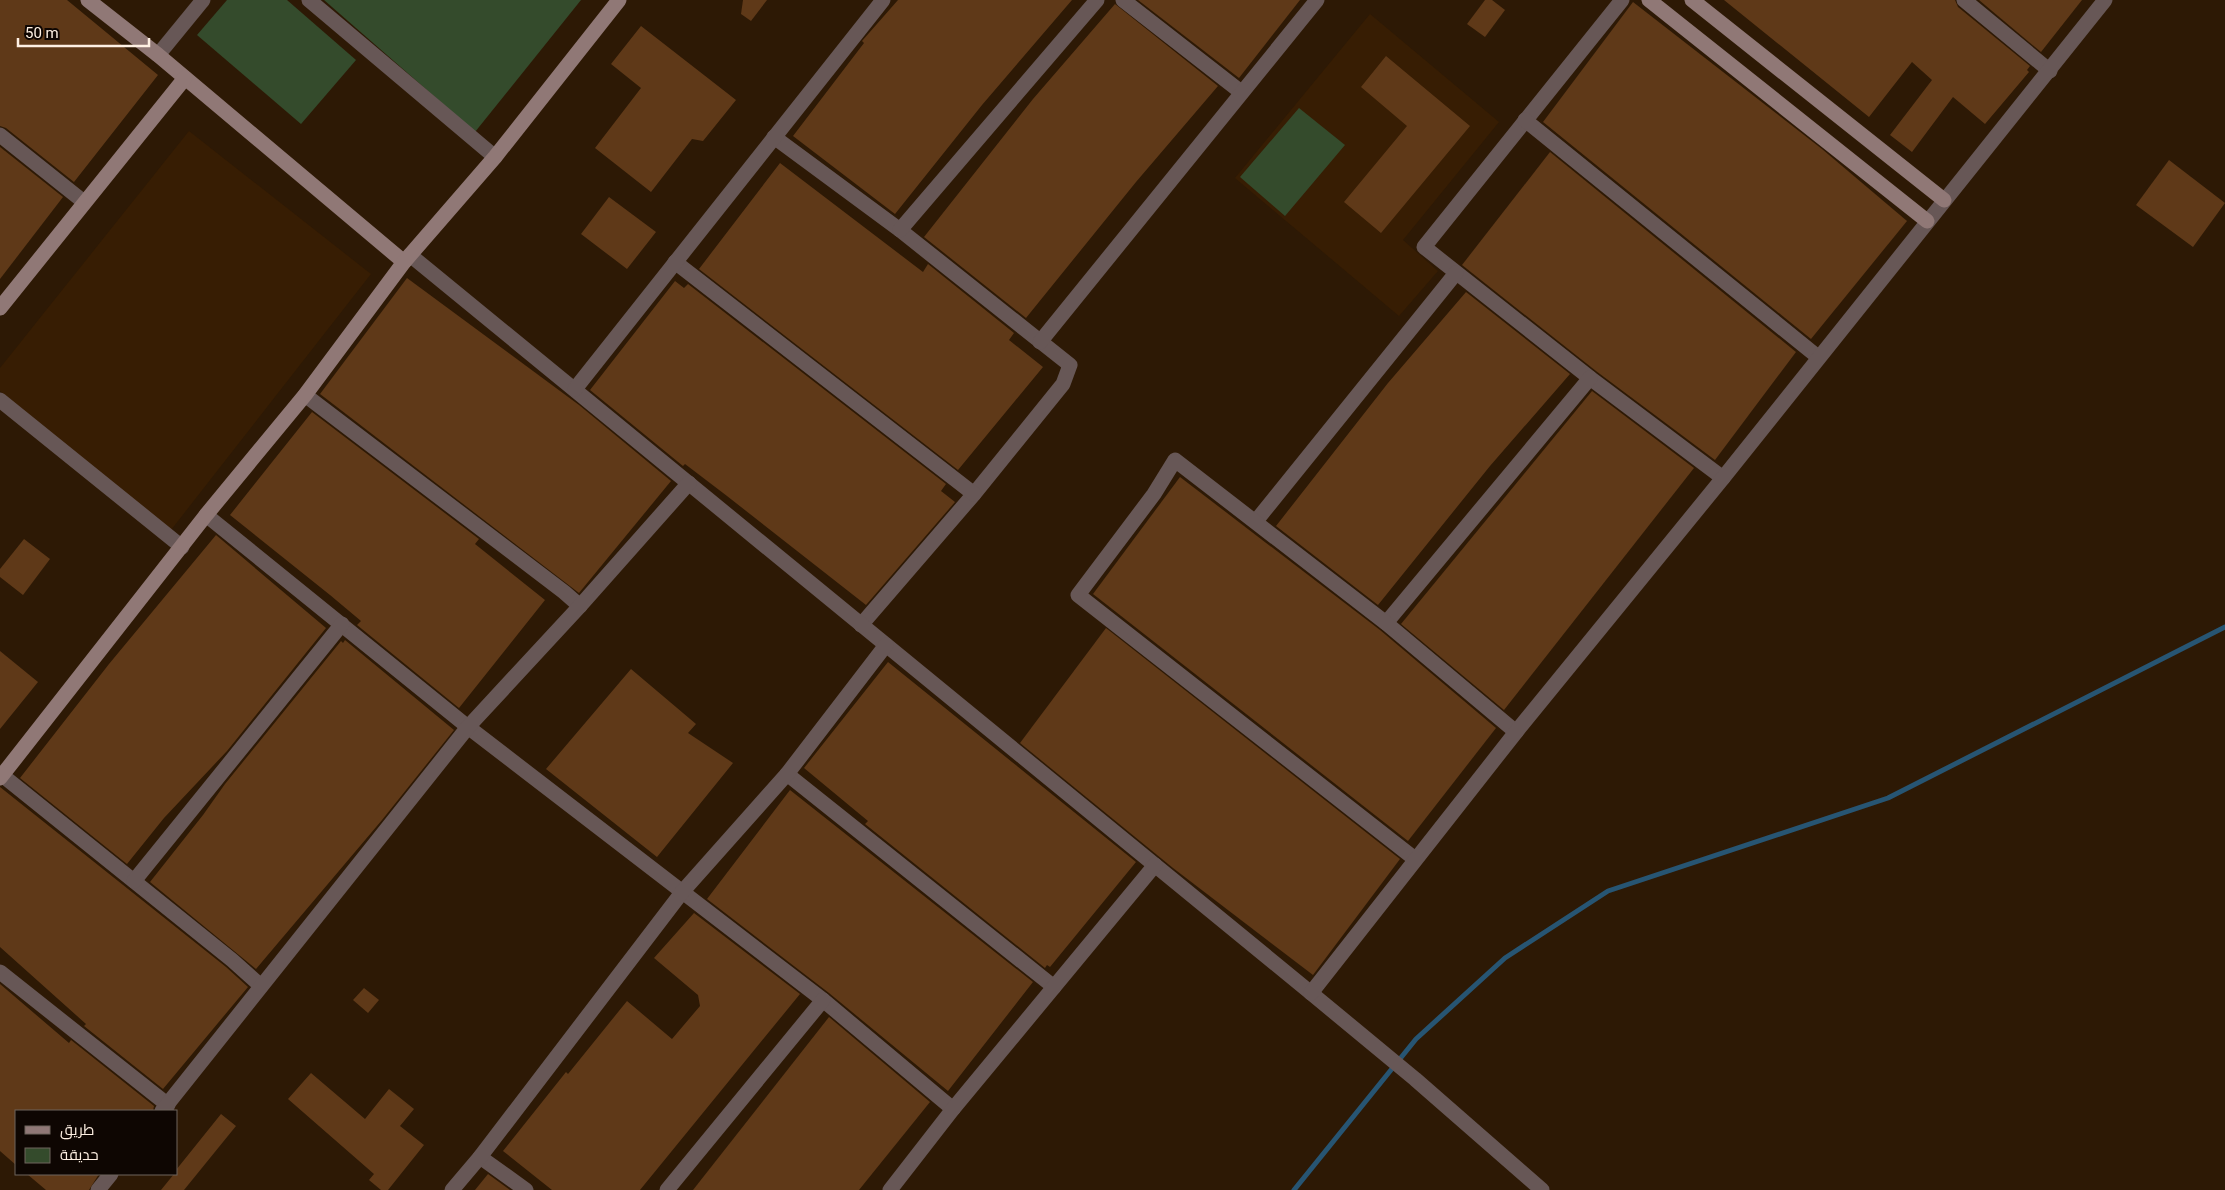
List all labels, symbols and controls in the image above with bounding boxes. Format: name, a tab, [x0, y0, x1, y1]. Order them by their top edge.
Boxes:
scale bar	[18, 15, 149, 47]
text: 50 m	[25, 24, 59, 42]
legend	[15, 1110, 178, 1175]
text: طريق	[60, 1121, 94, 1140]
text: حديقة	[60, 1146, 99, 1164]

